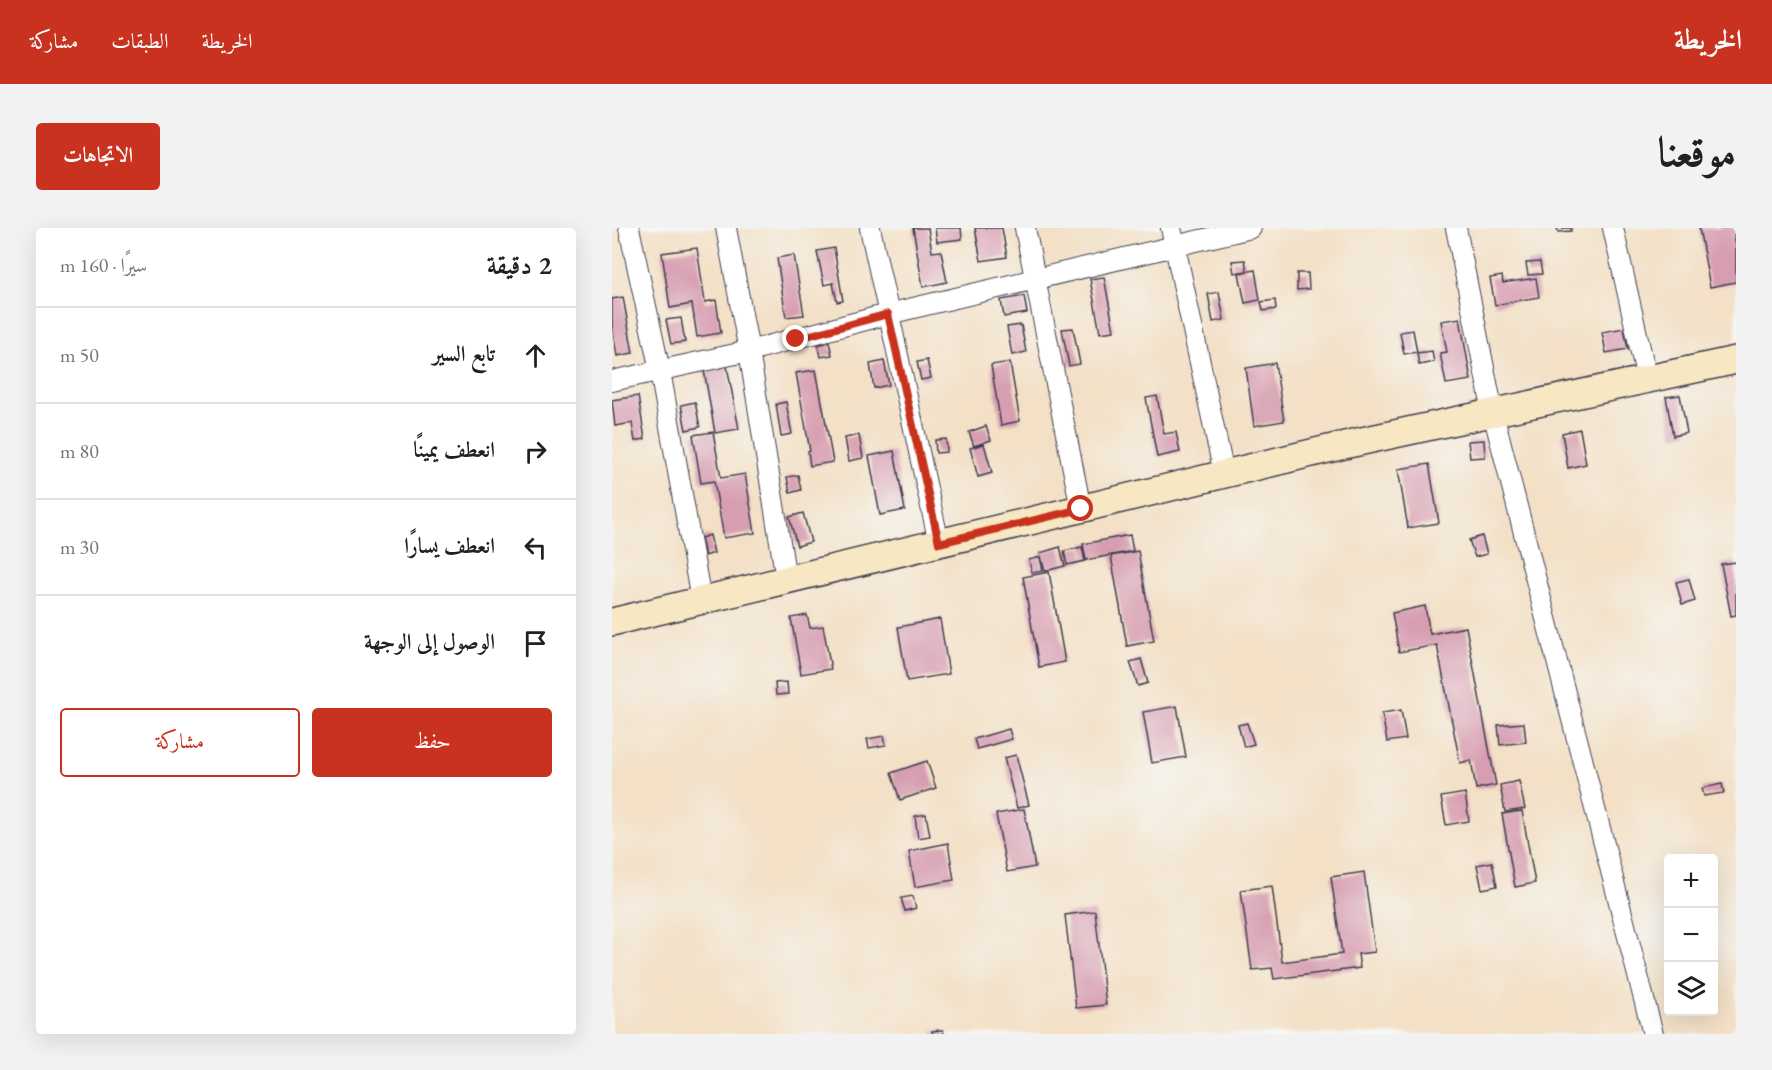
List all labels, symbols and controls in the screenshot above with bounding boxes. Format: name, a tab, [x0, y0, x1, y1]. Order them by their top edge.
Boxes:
text: الخريطة	[1674, 21, 1742, 57]
text: مشاركة	[30, 27, 78, 54]
text: الطبقات	[111, 27, 168, 54]
text: الخريطة	[201, 27, 253, 54]
button: الاتجاهات	[36, 123, 160, 190]
text: موقعنا	[1658, 124, 1736, 179]
text: 2 دقيقة	[487, 248, 552, 282]
text: سيرًا · 160 m	[60, 252, 147, 278]
route end	[782, 325, 808, 351]
text: تابع السير	[432, 339, 495, 368]
icon: ahead	[519, 339, 552, 372]
text: 50 m	[60, 342, 99, 368]
text: انعطف يمينًا	[413, 435, 495, 464]
icon: right	[519, 435, 552, 468]
text: 80 m	[60, 438, 99, 464]
route start	[1067, 495, 1093, 521]
text: انعطف يسارًا	[404, 531, 495, 560]
icon: left	[519, 531, 552, 564]
text: 30 m	[60, 534, 99, 560]
text: الوصول إلى الوجهة	[364, 627, 495, 656]
icon: arrive	[519, 627, 552, 660]
button: مشاركة	[60, 708, 300, 777]
button: حفظ	[312, 708, 552, 777]
map controls	[1664, 854, 1718, 1016]
button: +	[1664, 854, 1718, 908]
button: −	[1664, 908, 1718, 962]
button: layers	[1664, 962, 1718, 1016]

